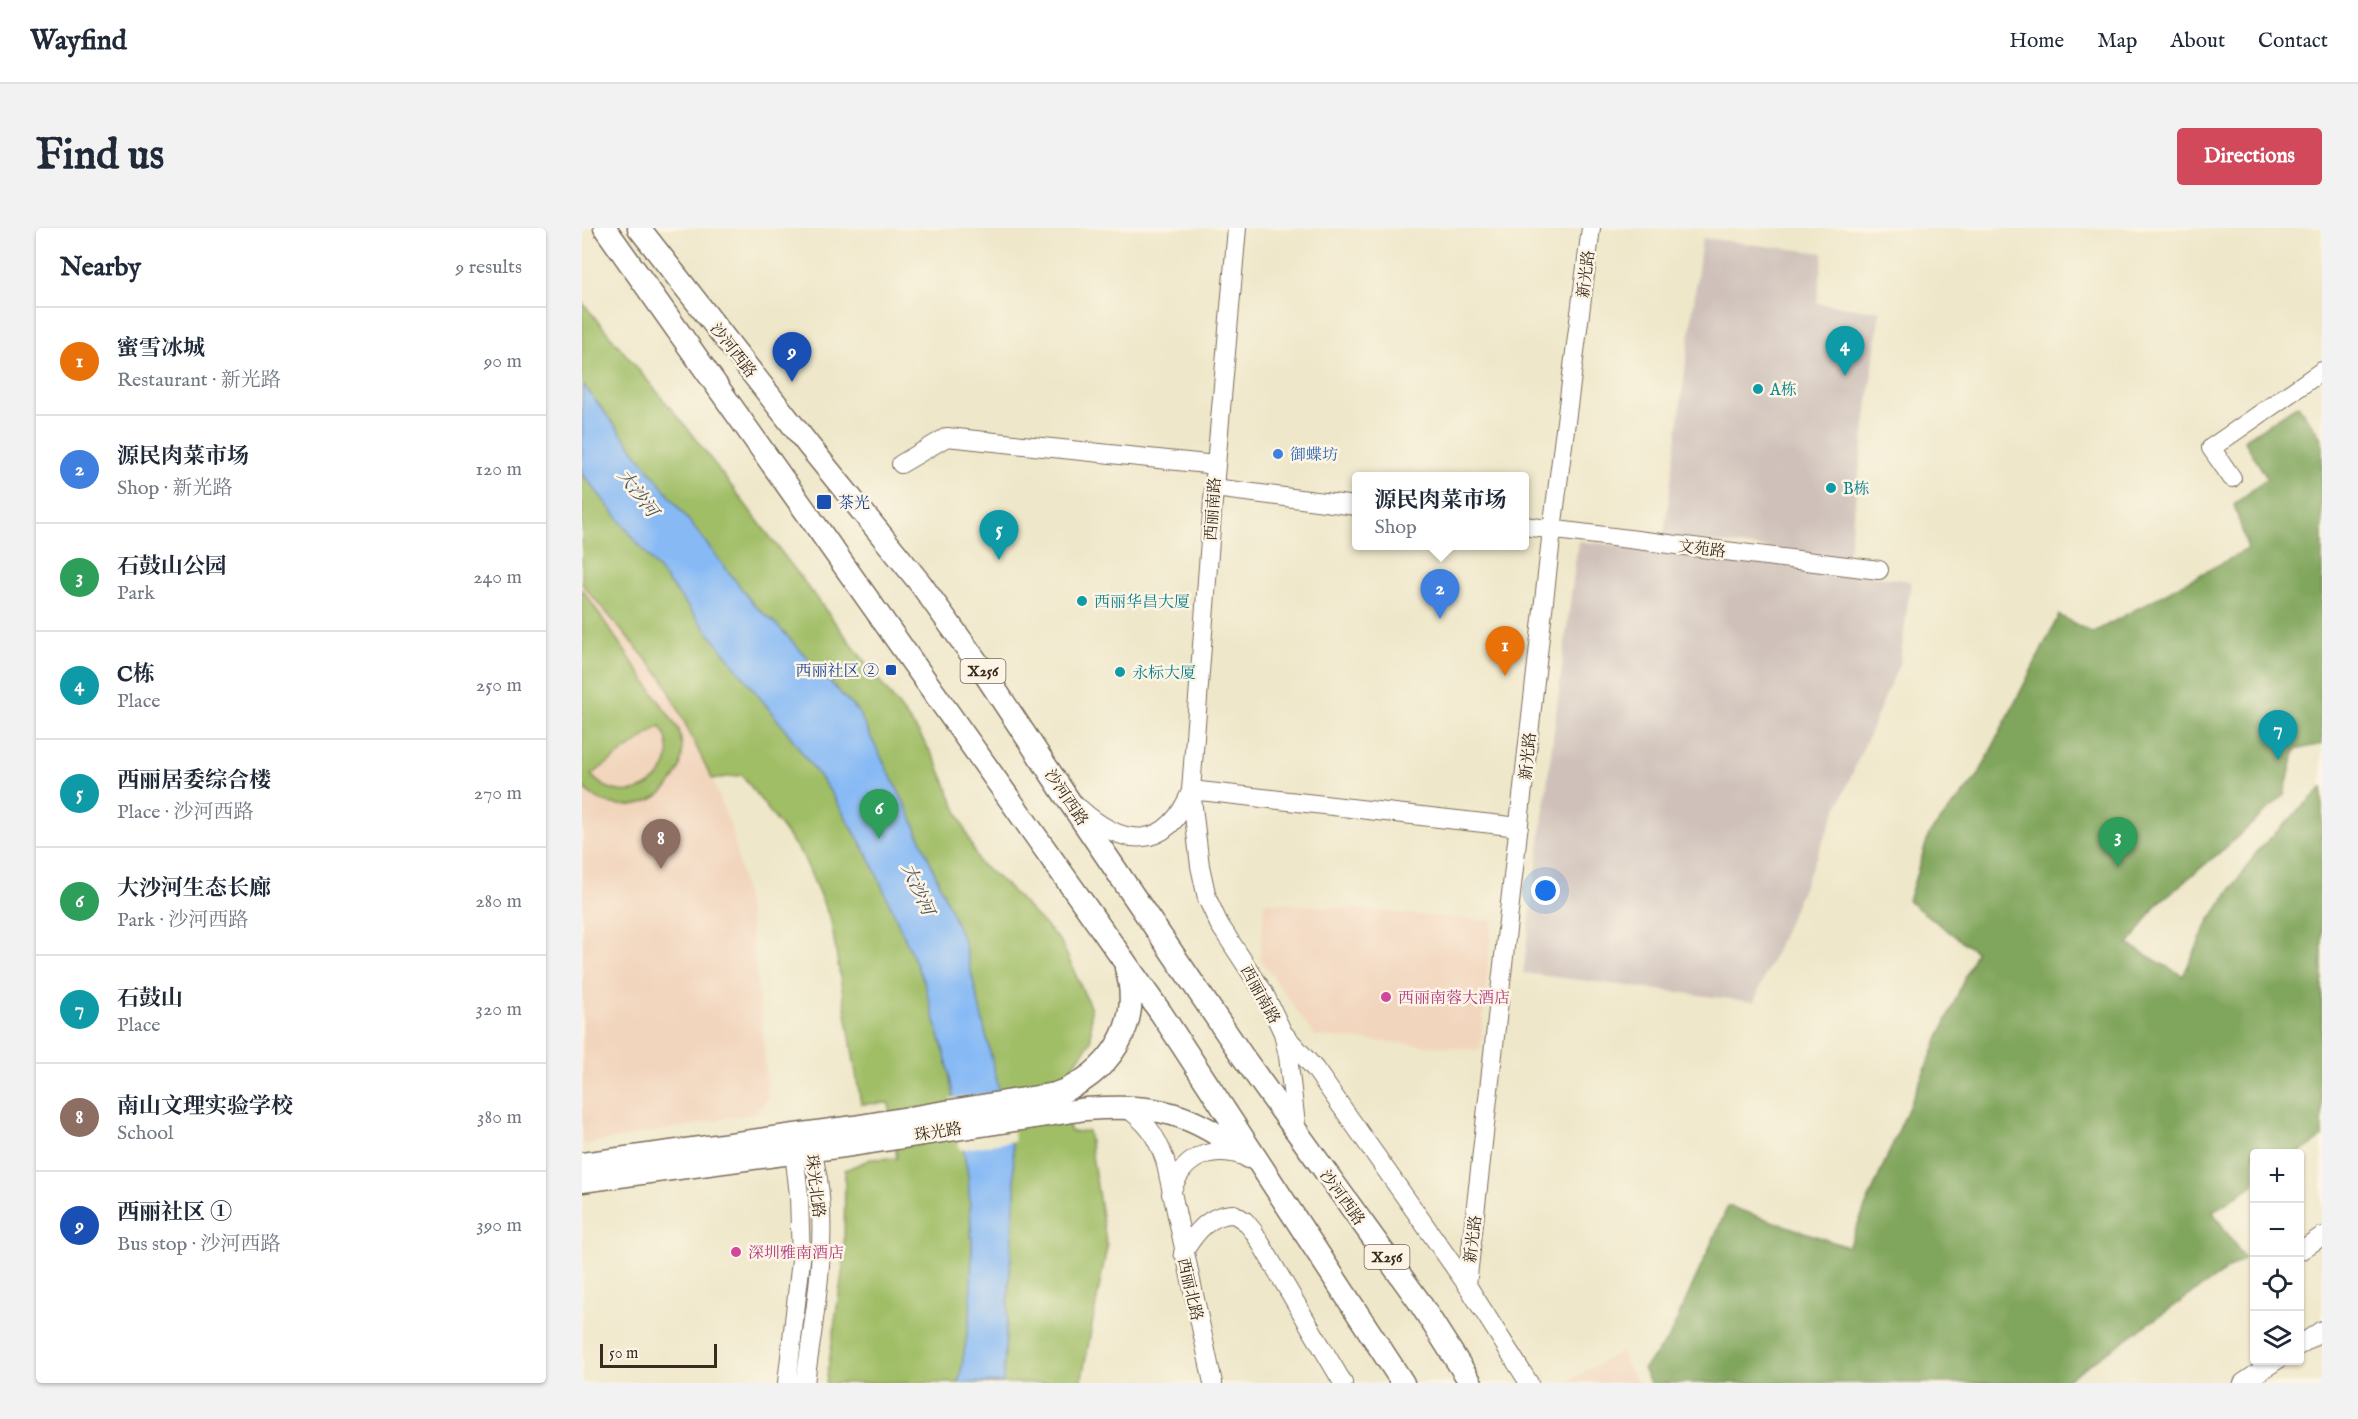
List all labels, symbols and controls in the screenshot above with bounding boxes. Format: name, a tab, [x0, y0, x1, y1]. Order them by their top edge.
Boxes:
text: Wayfind	[30, 24, 127, 59]
text: Home	[2009, 28, 2064, 55]
text: Map	[2097, 28, 2137, 55]
text: About	[2170, 28, 2225, 55]
text: Contact	[2258, 28, 2328, 55]
button: Directions	[2177, 128, 2322, 185]
text: Find us	[36, 130, 164, 183]
street label: 新光路	[1574, 249, 1600, 299]
text: Nearby	[60, 251, 141, 284]
text: 9 results	[456, 255, 522, 280]
street label: 沙河西路	[705, 320, 760, 383]
pin: 4	[1826, 326, 1864, 376]
pin: 9	[772, 332, 812, 382]
text: 蜜雪冰城	[117, 335, 205, 363]
text: 1	[76, 349, 83, 374]
text: 90 m	[484, 349, 522, 374]
text: Restaurant · 新光路	[117, 368, 281, 393]
place label: A栋	[1769, 381, 1797, 401]
marker: A栋	[1751, 382, 1765, 396]
text: 源民肉菜市场	[117, 443, 249, 471]
place label: 御蝶坊	[1290, 446, 1338, 466]
marker: 御蝶坊	[1271, 447, 1285, 461]
text: 2	[75, 457, 84, 482]
text: 120 m	[476, 457, 522, 482]
water label: 大沙河	[611, 465, 664, 525]
popup	[1352, 472, 1529, 550]
text: Shop · 新光路	[117, 476, 233, 501]
street label: 西丽南路	[1202, 477, 1226, 542]
place label: B栋	[1843, 480, 1870, 500]
marker: B栋	[1824, 481, 1838, 495]
text: 源民肉菜市场	[1374, 487, 1507, 515]
marker: 茶光	[815, 493, 833, 511]
place label: 茶光	[838, 494, 870, 514]
pin: 5	[980, 510, 1018, 560]
text: Shop	[1374, 515, 1417, 540]
street label: 文苑路	[1677, 537, 1727, 563]
text: 石鼓山公园	[117, 553, 227, 581]
text: 3	[76, 565, 83, 590]
text: 240 m	[473, 565, 522, 590]
pin: 2	[1420, 570, 1460, 619]
text: Park	[117, 581, 155, 606]
place label: 西丽华昌大厦	[1094, 593, 1190, 613]
marker: 西丽华昌大厦	[1075, 594, 1089, 608]
pin: 1	[1486, 626, 1524, 676]
road number: X256	[960, 659, 1006, 683]
text: C栋	[117, 661, 155, 689]
place label: 西丽社区 ②	[796, 662, 879, 682]
marker: 西丽社区 ②	[884, 663, 898, 677]
place label: 永标大厦	[1132, 664, 1196, 684]
marker: 永标大厦	[1113, 665, 1127, 679]
text: 4	[75, 673, 84, 698]
text: 250 m	[476, 673, 522, 698]
text: Place	[117, 689, 160, 714]
pin: 7	[2258, 710, 2298, 760]
street label: 新光路	[1517, 731, 1541, 781]
street label: 沙河西路	[1039, 766, 1092, 830]
text: 西丽居委综合楼	[117, 767, 271, 795]
text: 5	[76, 781, 83, 806]
text: 270 m	[474, 781, 522, 806]
pin: 6	[860, 790, 898, 839]
text: Place · 沙河西路	[117, 800, 254, 825]
pin: 3	[2098, 818, 2138, 867]
pin: 8	[642, 820, 680, 869]
water label: 大沙河	[895, 860, 939, 922]
text: 大沙河生态长廊	[117, 875, 271, 903]
your location	[1531, 876, 1560, 905]
text: 6	[75, 889, 84, 914]
text: 280 m	[475, 889, 522, 914]
text: Park · 沙河西路	[117, 908, 248, 933]
street label: 西丽南路	[1235, 962, 1284, 1028]
text: 石鼓山	[117, 985, 183, 1013]
place label: 西丽南蓉大酒店	[1398, 989, 1510, 1009]
marker: 西丽南蓉大酒店	[1379, 990, 1393, 1004]
text: 7	[75, 997, 84, 1022]
text: 320 m	[476, 997, 522, 1022]
text: Place	[117, 1013, 160, 1038]
text: 南山文理实验学校	[117, 1093, 293, 1121]
text: 8	[76, 1105, 83, 1130]
text: 380 m	[477, 1105, 522, 1130]
street label: 珠光路	[913, 1119, 964, 1147]
text: School	[117, 1121, 173, 1146]
map controls	[2250, 1149, 2304, 1365]
button: +	[2250, 1149, 2304, 1203]
street label: 珠光北路	[800, 1153, 828, 1219]
street label: 沙河西路	[1314, 1166, 1368, 1230]
text: 西丽社区 ①	[117, 1199, 232, 1227]
button: −	[2250, 1203, 2304, 1257]
text: 9	[75, 1213, 84, 1238]
text: 390 m	[476, 1213, 522, 1238]
street label: 新光路	[1461, 1214, 1487, 1264]
text: Bus stop · 沙河西路	[117, 1232, 281, 1257]
place label: 深圳雅南酒店	[748, 1244, 844, 1264]
marker: 深圳雅南酒店	[729, 1245, 743, 1259]
road number: X256	[1364, 1245, 1410, 1269]
street label: 西丽北路	[1172, 1256, 1206, 1323]
button: locate	[2250, 1257, 2304, 1311]
button: layers	[2250, 1311, 2304, 1365]
scale bar	[600, 1341, 717, 1368]
text: 50 m	[609, 1344, 638, 1364]

